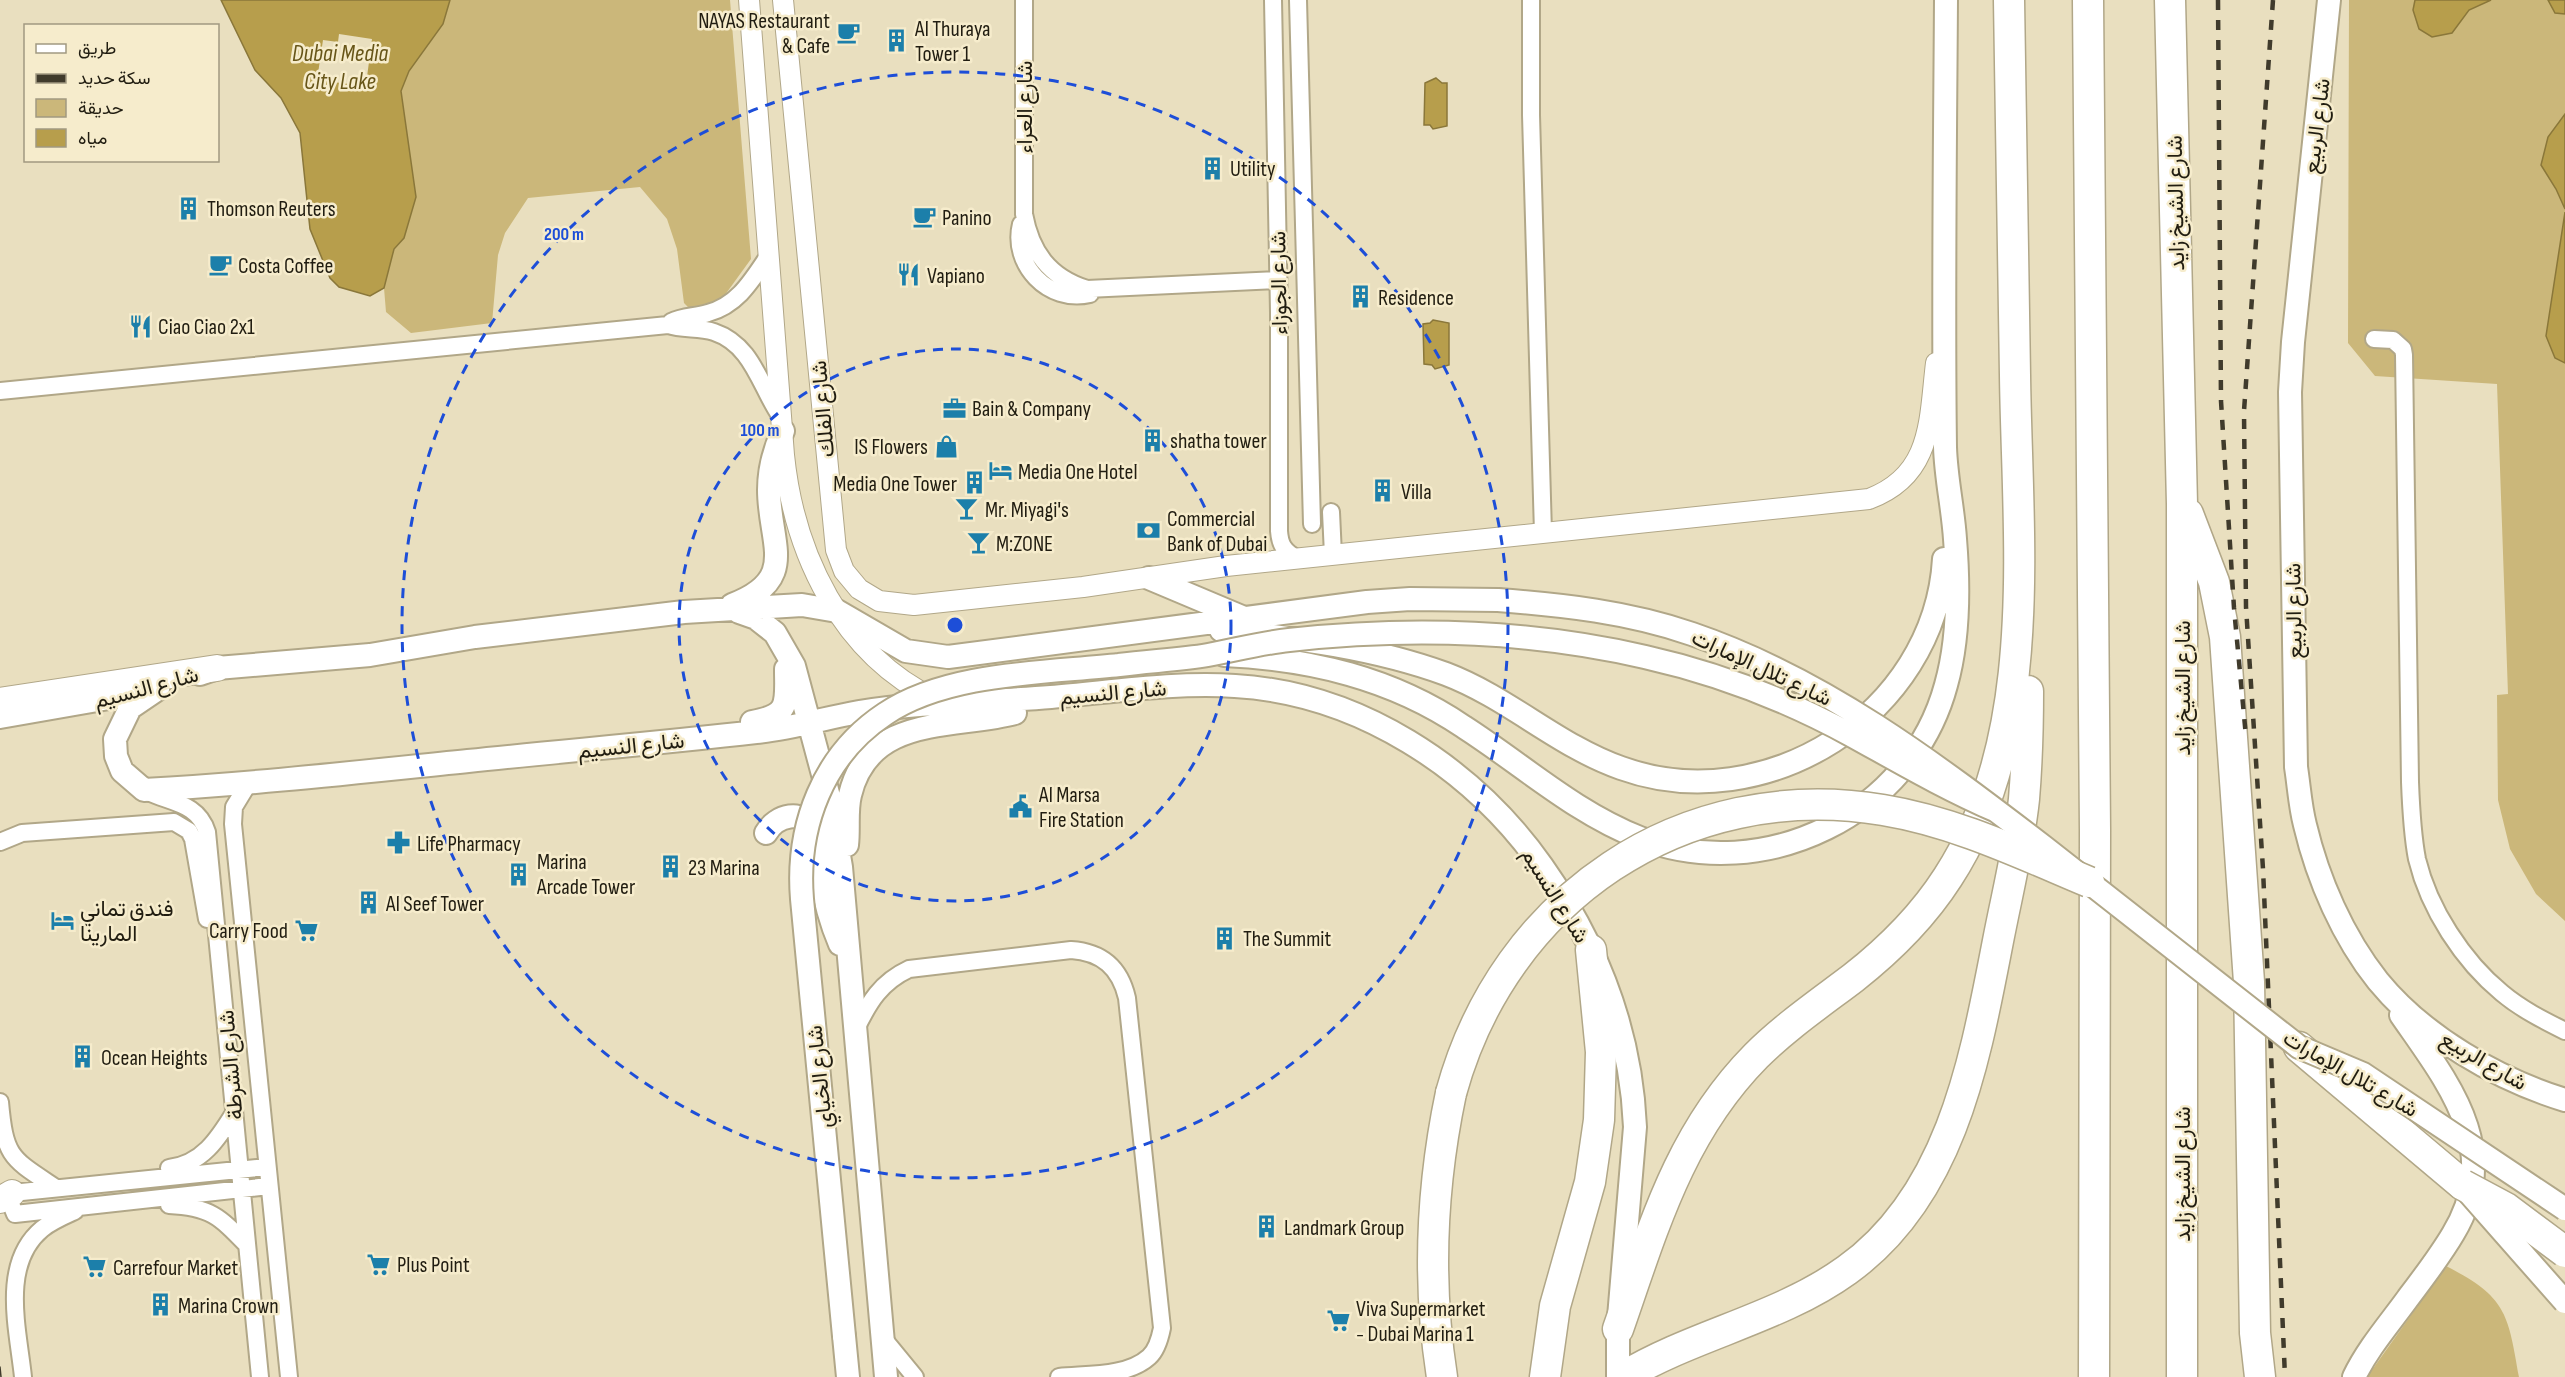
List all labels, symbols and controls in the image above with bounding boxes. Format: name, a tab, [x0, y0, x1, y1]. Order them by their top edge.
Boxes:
place label: NAYAS Restaurant & Cafe	[698, 8, 830, 60]
place label: Al Thuraya Tower 1	[914, 16, 991, 68]
cafe icon: NAYAS Restaurant & Cafe	[835, 20, 861, 46]
legend	[24, 24, 219, 162]
building icon: Al Thuraya Tower 1	[884, 28, 910, 54]
text: طريق	[78, 38, 116, 59]
water label: Dubai Media City Lake	[292, 39, 388, 96]
street label: شارع العراء	[1012, 61, 1039, 153]
text: سكة حديد	[78, 68, 150, 89]
street label: شارع الربيع	[2298, 77, 2337, 175]
text: حديقة	[78, 98, 124, 119]
text: مياه	[78, 128, 107, 149]
street label: شارع الشيخ زايد	[2162, 135, 2191, 271]
building icon: Utility	[1199, 155, 1225, 181]
place label: Utility	[1230, 156, 1276, 183]
building icon: Thomson Reuters	[176, 195, 202, 221]
place label: Thomson Reuters	[207, 196, 336, 223]
cafe icon: Panino	[911, 204, 937, 230]
place label: Panino	[942, 205, 992, 232]
text: 200 m	[544, 224, 584, 245]
street label: شارع الجوزاء	[1265, 231, 1294, 335]
cafe icon: Costa Coffee	[207, 252, 233, 278]
place label: Costa Coffee	[238, 253, 333, 280]
restaurant icon: Vapiano	[896, 262, 922, 288]
place label: Vapiano	[927, 263, 985, 290]
building icon: Residence	[1347, 284, 1373, 310]
place label: Residence	[1378, 285, 1454, 312]
restaurant icon: Ciao Ciao 2x1	[127, 313, 153, 339]
place label: Ciao Ciao 2x1	[158, 314, 255, 341]
street label: شارع الفلك	[806, 359, 841, 458]
office icon: Bain & Company	[941, 395, 967, 421]
place label: Bain & Company	[972, 396, 1092, 423]
text: 100 m	[741, 420, 780, 441]
building icon: shatha tower	[1139, 427, 1165, 453]
place label: shatha tower	[1170, 428, 1267, 455]
shop icon: IS Flowers	[933, 433, 959, 459]
place label: IS Flowers	[854, 434, 928, 461]
hotel icon: Media One Hotel	[987, 458, 1013, 484]
place label: Media One Hotel	[1018, 459, 1138, 486]
building icon: Media One Tower	[962, 470, 988, 496]
place label: Media One Tower	[833, 471, 957, 498]
building icon: Villa	[1370, 478, 1396, 504]
place label: Villa	[1401, 479, 1432, 506]
bar icon: Mr. Miyagi's	[954, 496, 980, 522]
place label: Mr. Miyagi's	[985, 497, 1069, 524]
place label: Commercial Bank of Dubai	[1167, 506, 1267, 558]
bank icon: Commercial Bank of Dubai	[1136, 518, 1162, 544]
bar icon: M:ZONE	[965, 530, 991, 556]
place label: M:ZONE	[996, 531, 1053, 558]
street label: شارع الربيع	[2280, 563, 2309, 659]
centre of rings	[945, 615, 965, 635]
street label: شارع الشيخ زايد	[2170, 620, 2197, 756]
street label: شارع تلال الإمارات	[1687, 624, 1836, 713]
street label: شارع النسيم	[91, 662, 202, 715]
street label: شارع النسيم	[1059, 675, 1168, 712]
street label: شارع النسيم	[576, 727, 686, 766]
place label: Al Marsa Fire Station	[1038, 782, 1124, 834]
public building icon: Al Marsa Fire Station	[1008, 794, 1034, 820]
pharmacy icon: Life Pharmacy	[386, 830, 412, 856]
place label: Life Pharmacy	[417, 831, 521, 858]
street label: شارع النسيم	[1515, 843, 1595, 948]
place label: Marina Arcade Tower	[536, 849, 635, 901]
building icon: 23 Marina	[657, 854, 683, 880]
place label: 23 Marina	[688, 855, 760, 882]
building icon: Marina Arcade Tower	[506, 861, 532, 887]
building icon: Al Seef Tower	[355, 890, 381, 916]
place label: Al Seef Tower	[385, 891, 484, 918]
place label: فندق تماني المارينا	[80, 896, 174, 948]
hotel icon: فندق تماني المارينا	[49, 908, 75, 934]
supermarket icon: Carry Food	[293, 917, 319, 943]
place label: Carry Food	[209, 918, 288, 945]
building icon: The Summit	[1212, 925, 1238, 951]
place label: The Summit	[1243, 926, 1331, 953]
street label: شارع الشرطة	[213, 1009, 250, 1121]
street label: شارع الخياي	[802, 1024, 843, 1130]
street label: شارع تلال الإمارات	[2278, 1025, 2423, 1124]
street label: شارع الربيع	[2435, 1026, 2532, 1097]
building icon: Ocean Heights	[70, 1044, 96, 1070]
place label: Ocean Heights	[101, 1045, 208, 1072]
street label: شارع الشيخ زايد	[2170, 1106, 2197, 1242]
building icon: Landmark Group	[1253, 1214, 1279, 1240]
place label: Landmark Group	[1284, 1215, 1404, 1242]
supermarket icon: Plus Point	[366, 1251, 392, 1277]
place label: Plus Point	[397, 1252, 470, 1279]
supermarket icon: Carrefour Market	[82, 1254, 108, 1280]
place label: Carrefour Market	[113, 1255, 239, 1282]
building icon: Marina Crown	[147, 1292, 173, 1318]
place label: Marina Crown	[178, 1293, 279, 1320]
place label: Viva Supermarket - Dubai Marina 1	[1356, 1296, 1486, 1348]
supermarket icon: Viva Supermarket - Dubai Marina 1	[1325, 1308, 1351, 1334]

